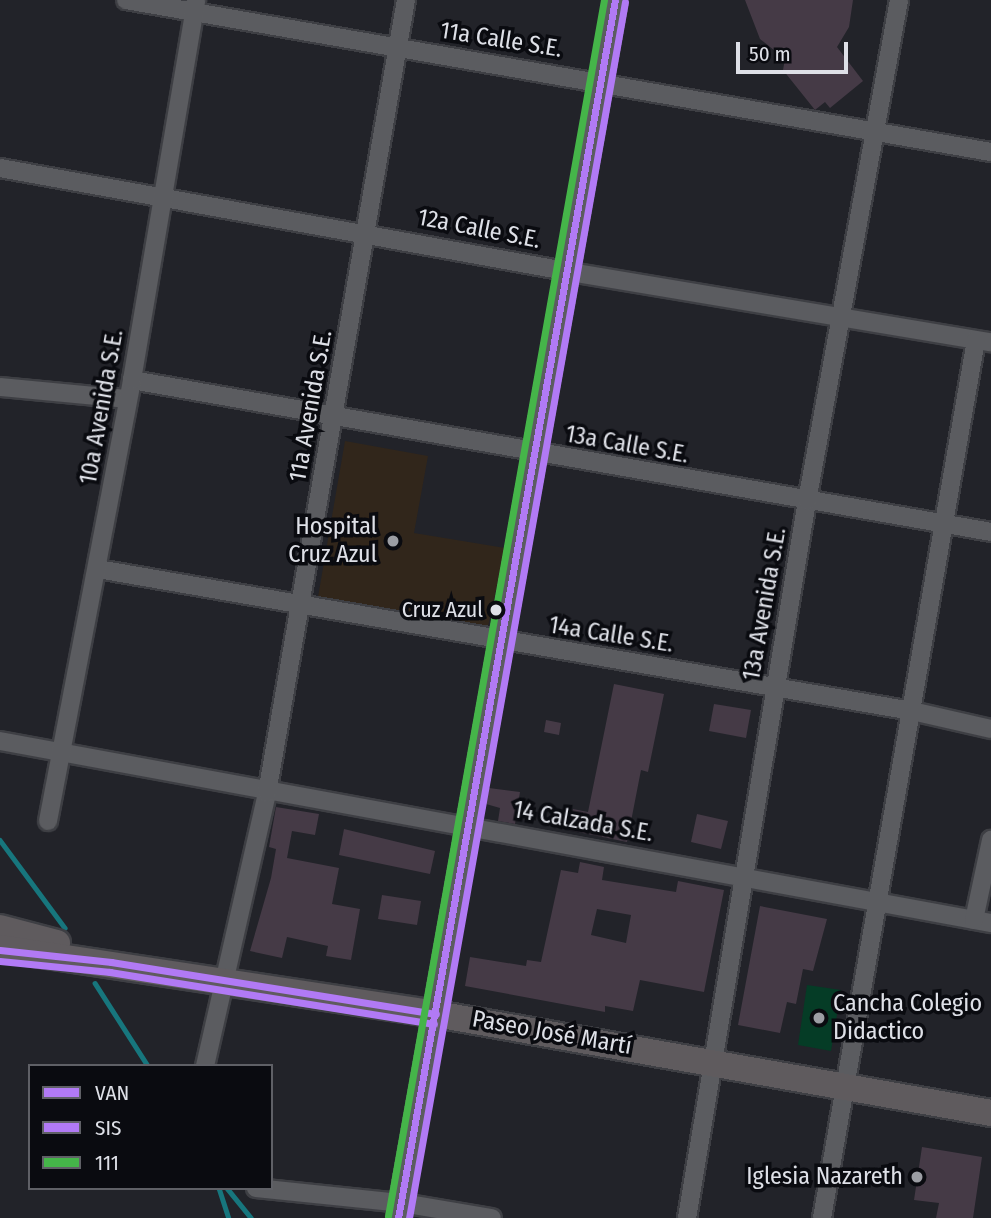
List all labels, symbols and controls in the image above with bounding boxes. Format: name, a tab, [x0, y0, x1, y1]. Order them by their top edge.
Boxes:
street label: 11a Calle S.E.	[438, 16, 564, 64]
scale bar	[739, 28, 851, 72]
text: 50 m	[749, 41, 791, 67]
street label: 12a Calle S.E.	[415, 203, 543, 255]
street label: 10a Avenida S.E.	[74, 327, 130, 487]
street label: 11a Avenida S.E.	[284, 328, 338, 484]
street label: 13a Calle S.E.	[563, 420, 691, 470]
place label: Hospital Cruz Azul	[288, 513, 377, 569]
street label: 13a Avenida S.E.	[737, 525, 793, 683]
marker: Hospital Cruz Azul	[383, 531, 403, 551]
place label: Cruz Azul	[402, 597, 483, 623]
marker: Cruz Azul	[489, 603, 503, 617]
street label: 14a Calle S.E.	[547, 611, 675, 659]
street label: 14 Calzada S.E.	[511, 796, 655, 848]
place label: Cancha Colegio Didactico	[833, 990, 982, 1046]
street label: Paseo José Martí	[470, 1005, 634, 1061]
marker: Cancha Colegio Didactico	[811, 1010, 827, 1026]
legend	[28, 1064, 273, 1190]
text: VAN	[95, 1080, 129, 1106]
text: SIS	[95, 1115, 121, 1141]
text: 111	[95, 1150, 119, 1176]
place label: Iglesia Nazareth	[746, 1163, 903, 1191]
marker: Iglesia Nazareth	[909, 1169, 925, 1185]

